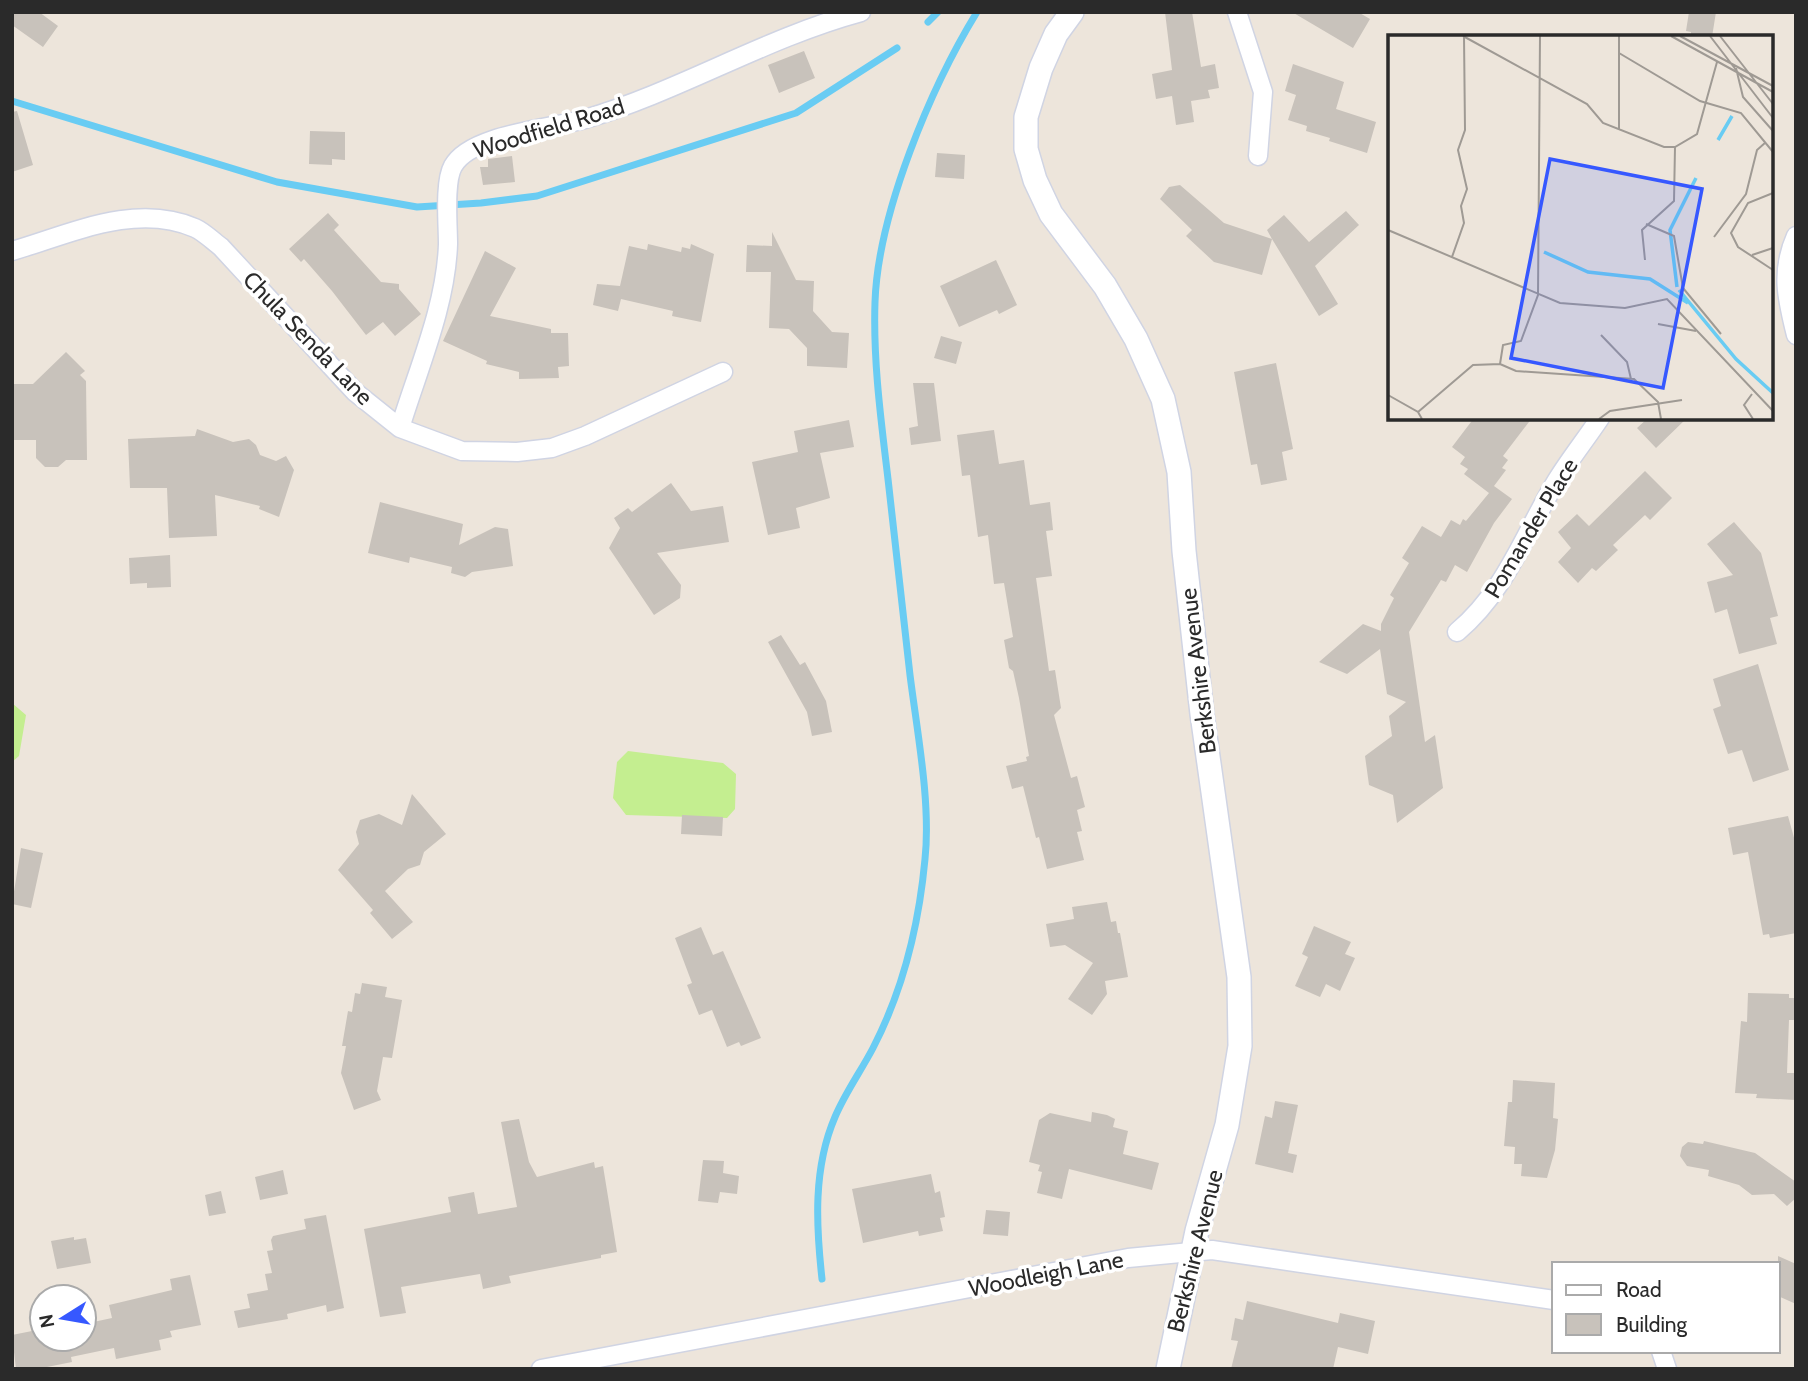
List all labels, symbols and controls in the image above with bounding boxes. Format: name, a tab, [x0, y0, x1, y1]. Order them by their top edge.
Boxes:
inset map	[1388, 35, 1773, 420]
street label: Woodfield Road	[470, 92, 628, 164]
street label: Chula Senda Lane	[237, 265, 379, 411]
street label: Pomander Place	[1478, 453, 1584, 603]
street label: Berkshire Avenue	[1174, 586, 1222, 755]
street label: Berkshire Avenue	[1161, 1166, 1229, 1335]
street label: Woodleigh Lane	[966, 1245, 1126, 1303]
legend	[1552, 1262, 1780, 1353]
text: Road	[1616, 1277, 1662, 1302]
north arrow	[28, 1283, 98, 1353]
text: N	[34, 1312, 59, 1330]
text: Building	[1616, 1312, 1688, 1337]

